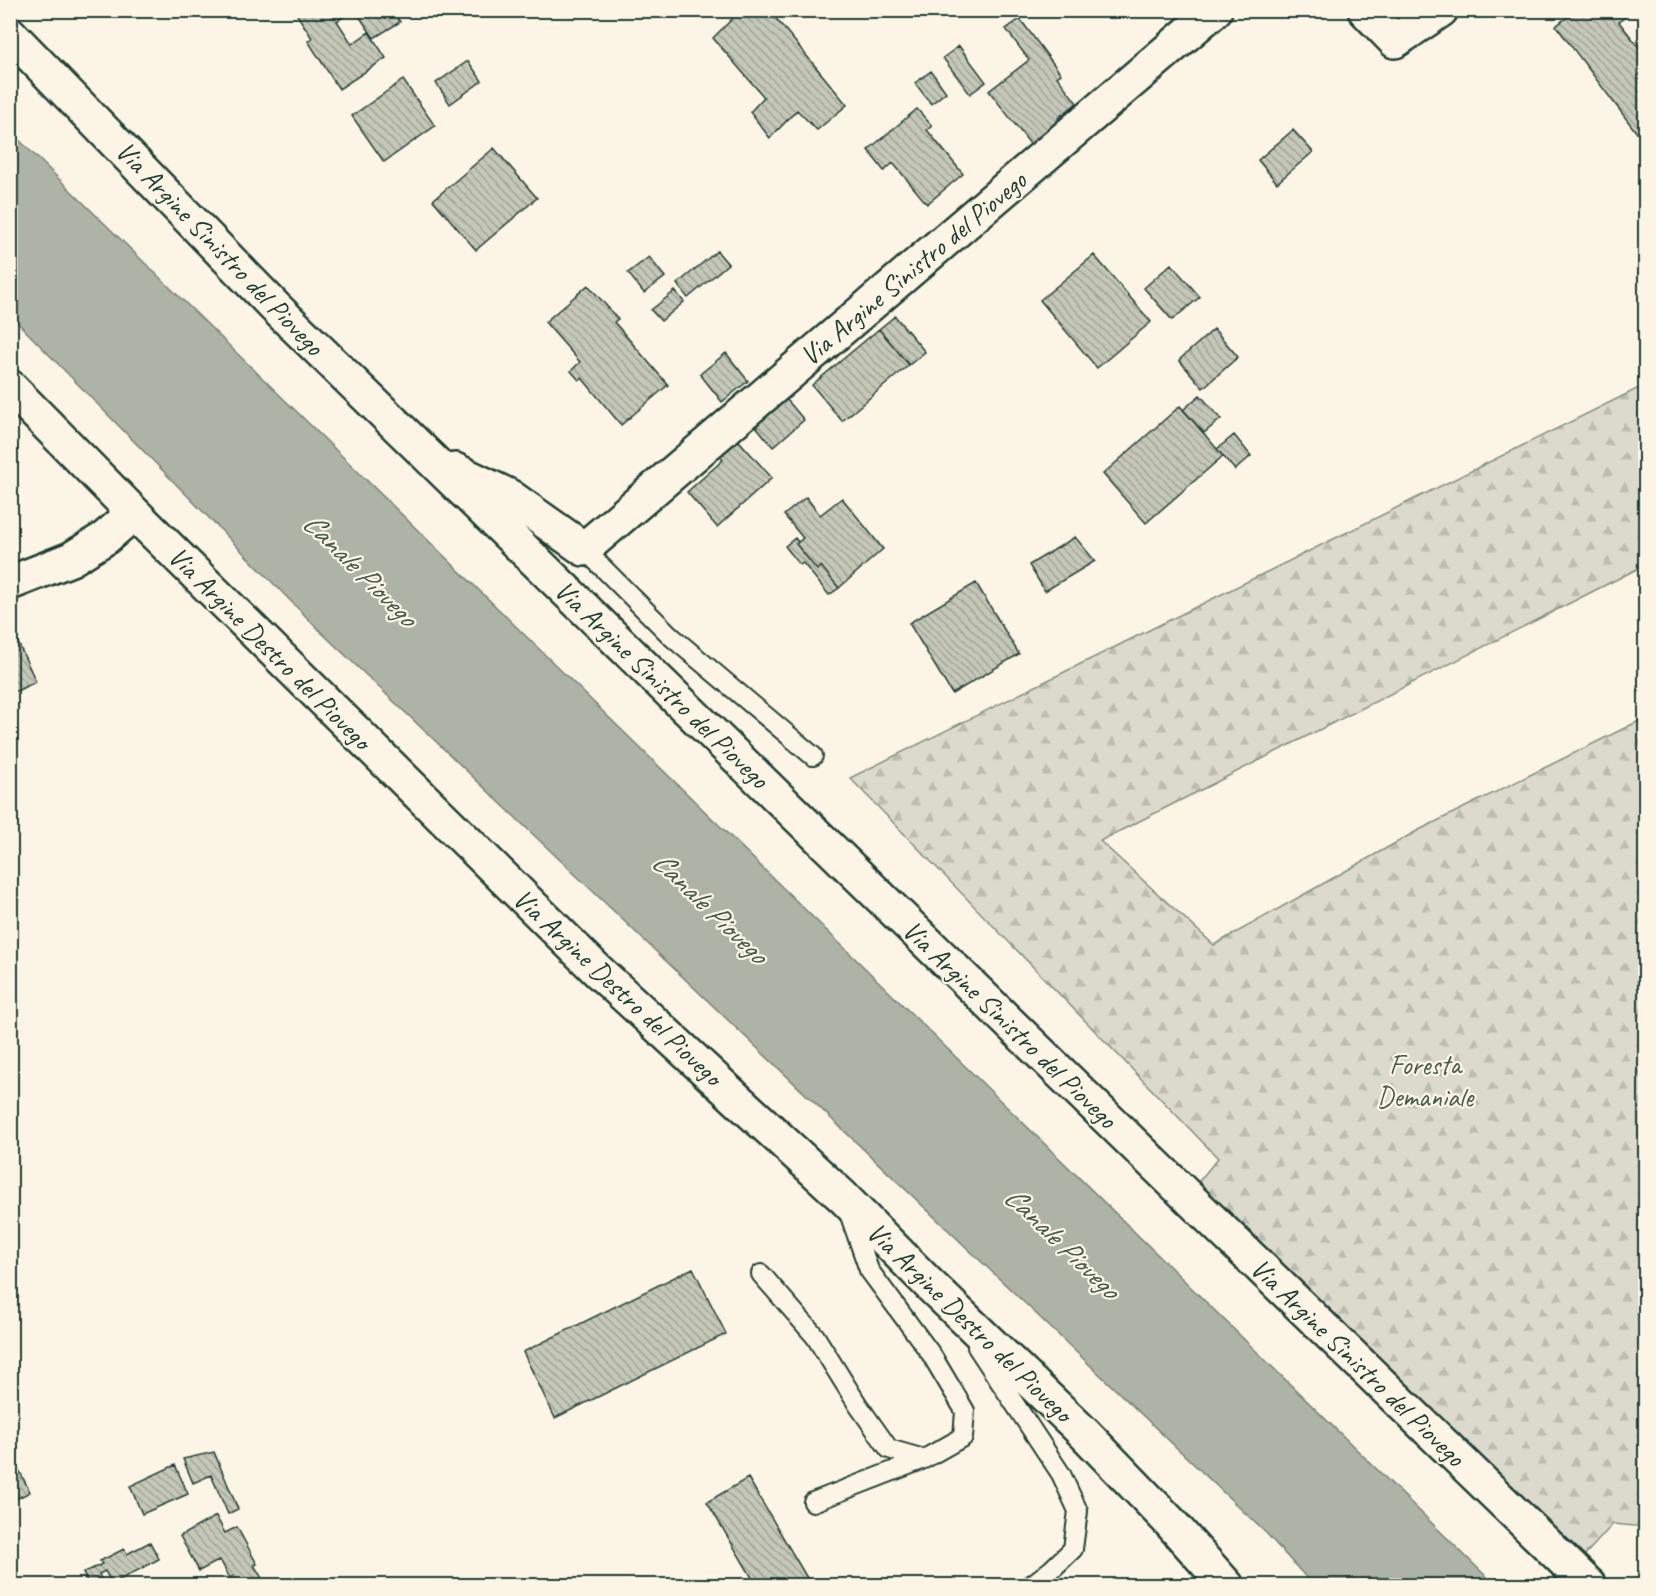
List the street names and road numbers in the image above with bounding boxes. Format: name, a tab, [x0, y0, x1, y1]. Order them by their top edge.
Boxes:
street label: Via Argine Sinistro del Piovego	[109, 133, 333, 364]
street label: Via Argine Sinistro del Piovego	[793, 162, 1035, 373]
street label: Via Argine Destro del Piovego	[161, 539, 381, 759]
street label: Via Argine Sinistro del Piovego	[547, 573, 778, 797]
street label: Via Argine Destro del Piovego	[506, 881, 732, 1095]
street label: Via Argine Sinistro del Piovego	[895, 913, 1126, 1137]
street label: Via Argine Destro del Piovego	[860, 1215, 1083, 1432]
street label: Via Argine Sinistro del Piovego	[1243, 1251, 1474, 1475]

